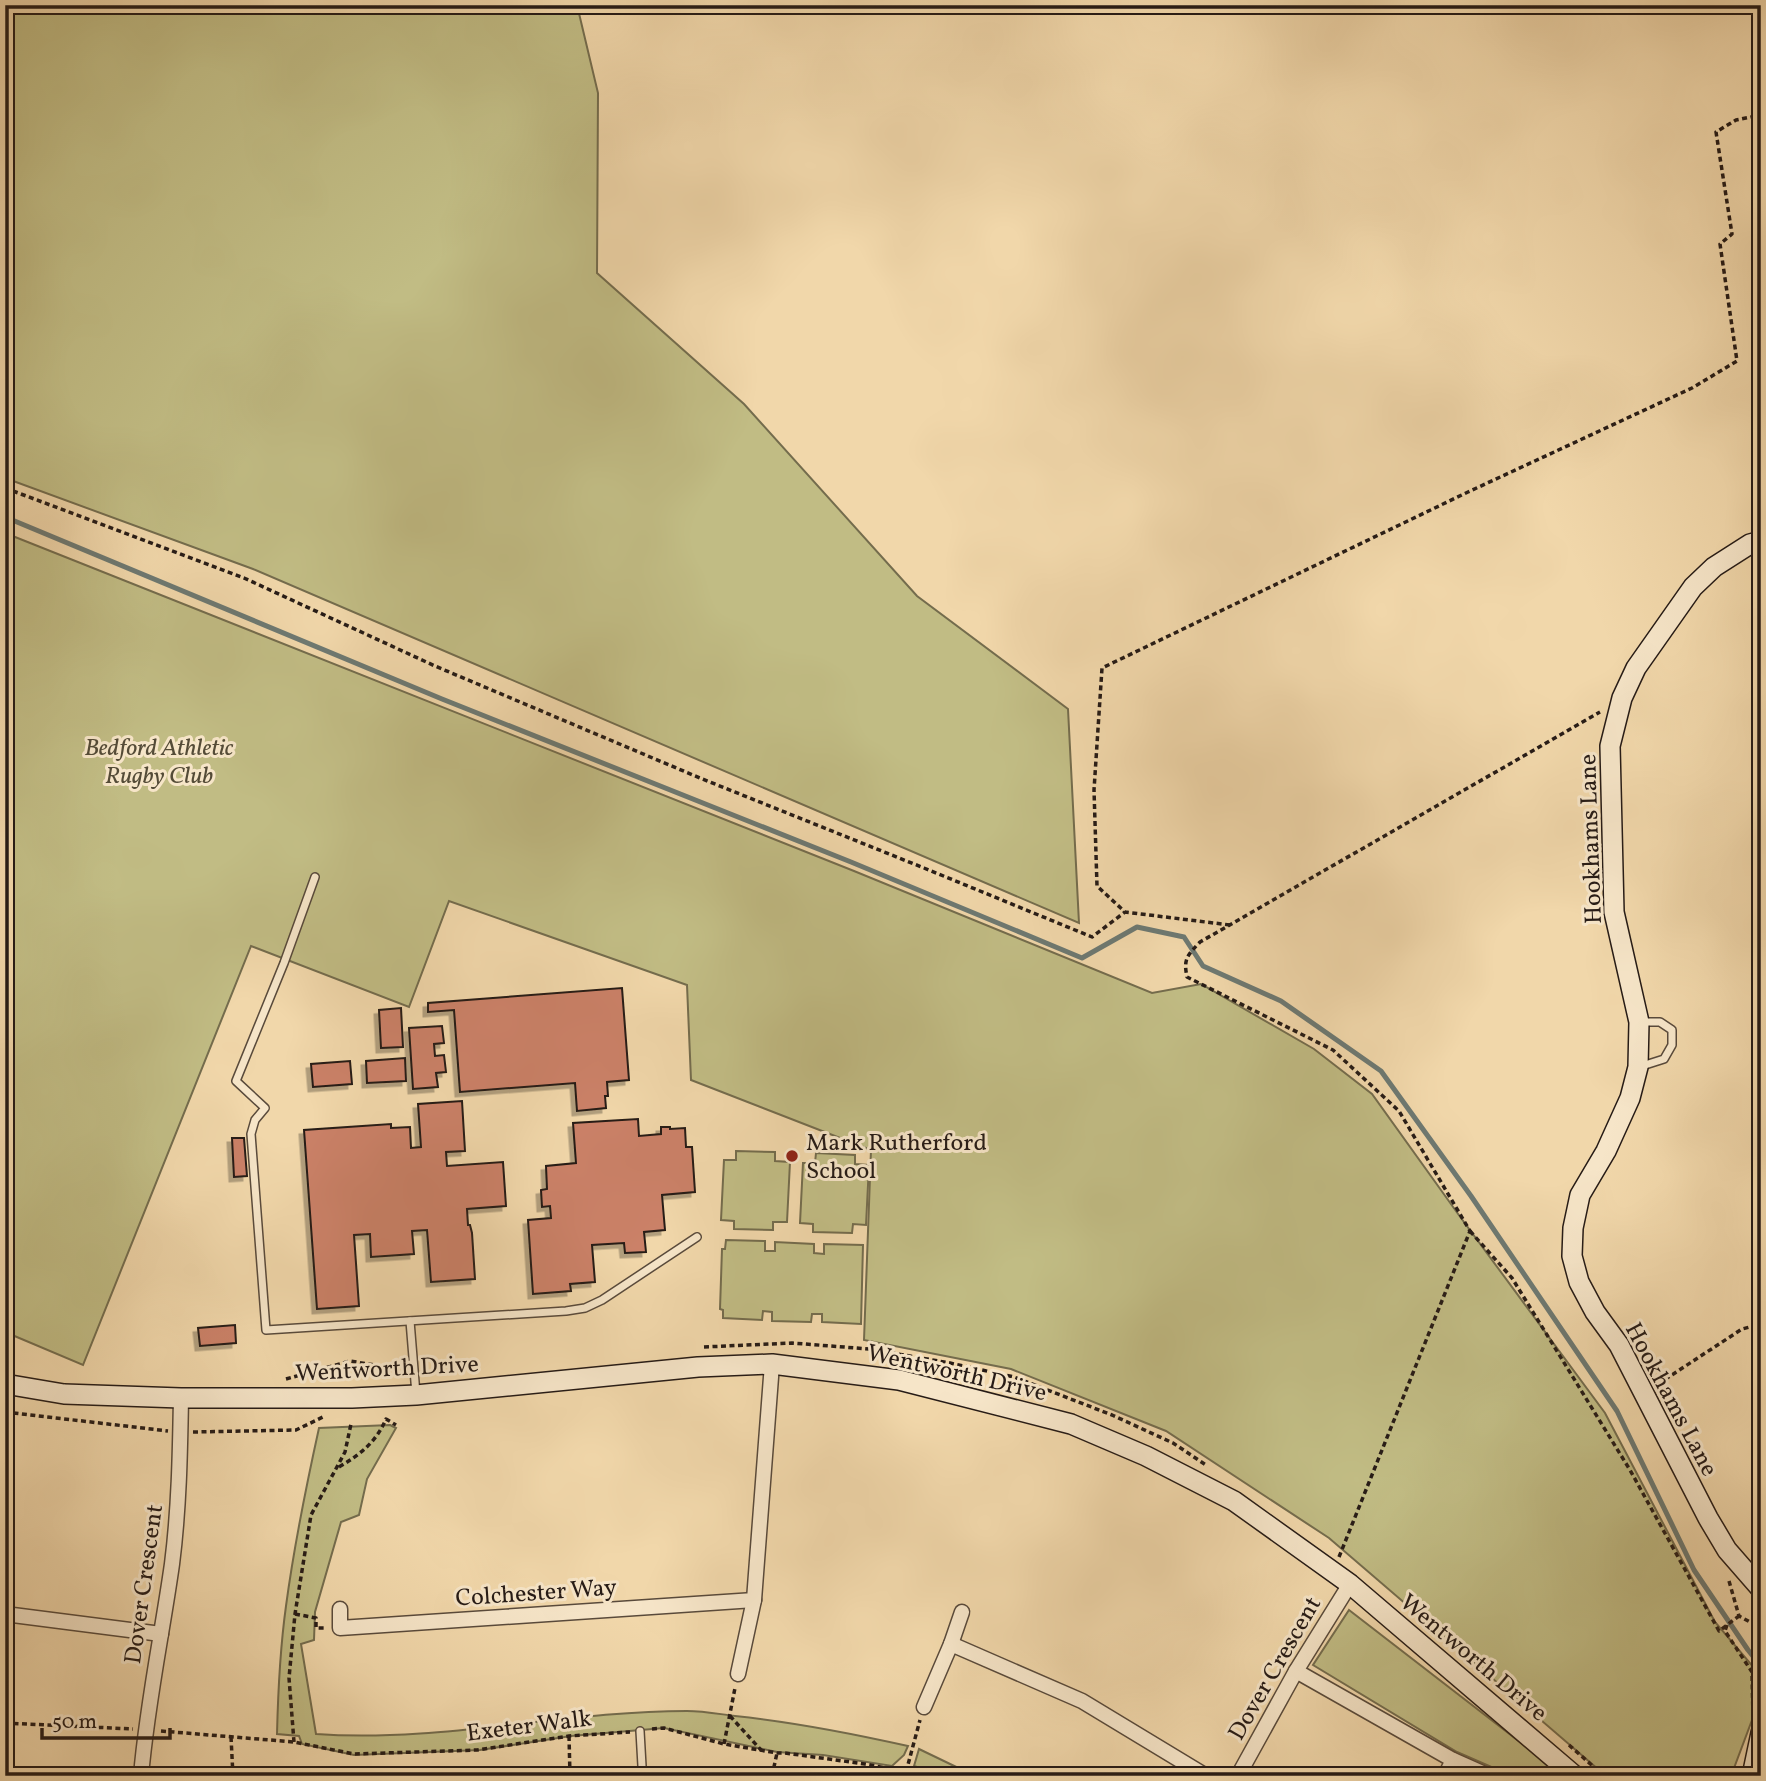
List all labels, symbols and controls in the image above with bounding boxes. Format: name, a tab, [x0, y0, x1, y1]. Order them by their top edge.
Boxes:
park label: Bedford Athletic Rugby Club	[84, 732, 234, 794]
street label: Hookhams Lane	[1572, 753, 1612, 925]
place label: Mark Rutherford School	[806, 1127, 987, 1189]
marker: Mark Rutherford School	[784, 1148, 800, 1164]
street label: Hookhams Lane	[1615, 1317, 1725, 1483]
street label: Wentworth Drive	[863, 1337, 1050, 1411]
street label: Wentworth Drive	[295, 1348, 480, 1392]
street label: Dover Crescent	[117, 1502, 173, 1666]
street label: Colchester Way	[454, 1571, 618, 1617]
street label: Wentworth Drive	[1391, 1587, 1554, 1731]
street label: Dover Crescent	[1221, 1591, 1331, 1747]
scale bar	[42, 1697, 170, 1741]
street label: Exeter Walk	[465, 1702, 594, 1752]
text: 50 m	[52, 1708, 97, 1737]

